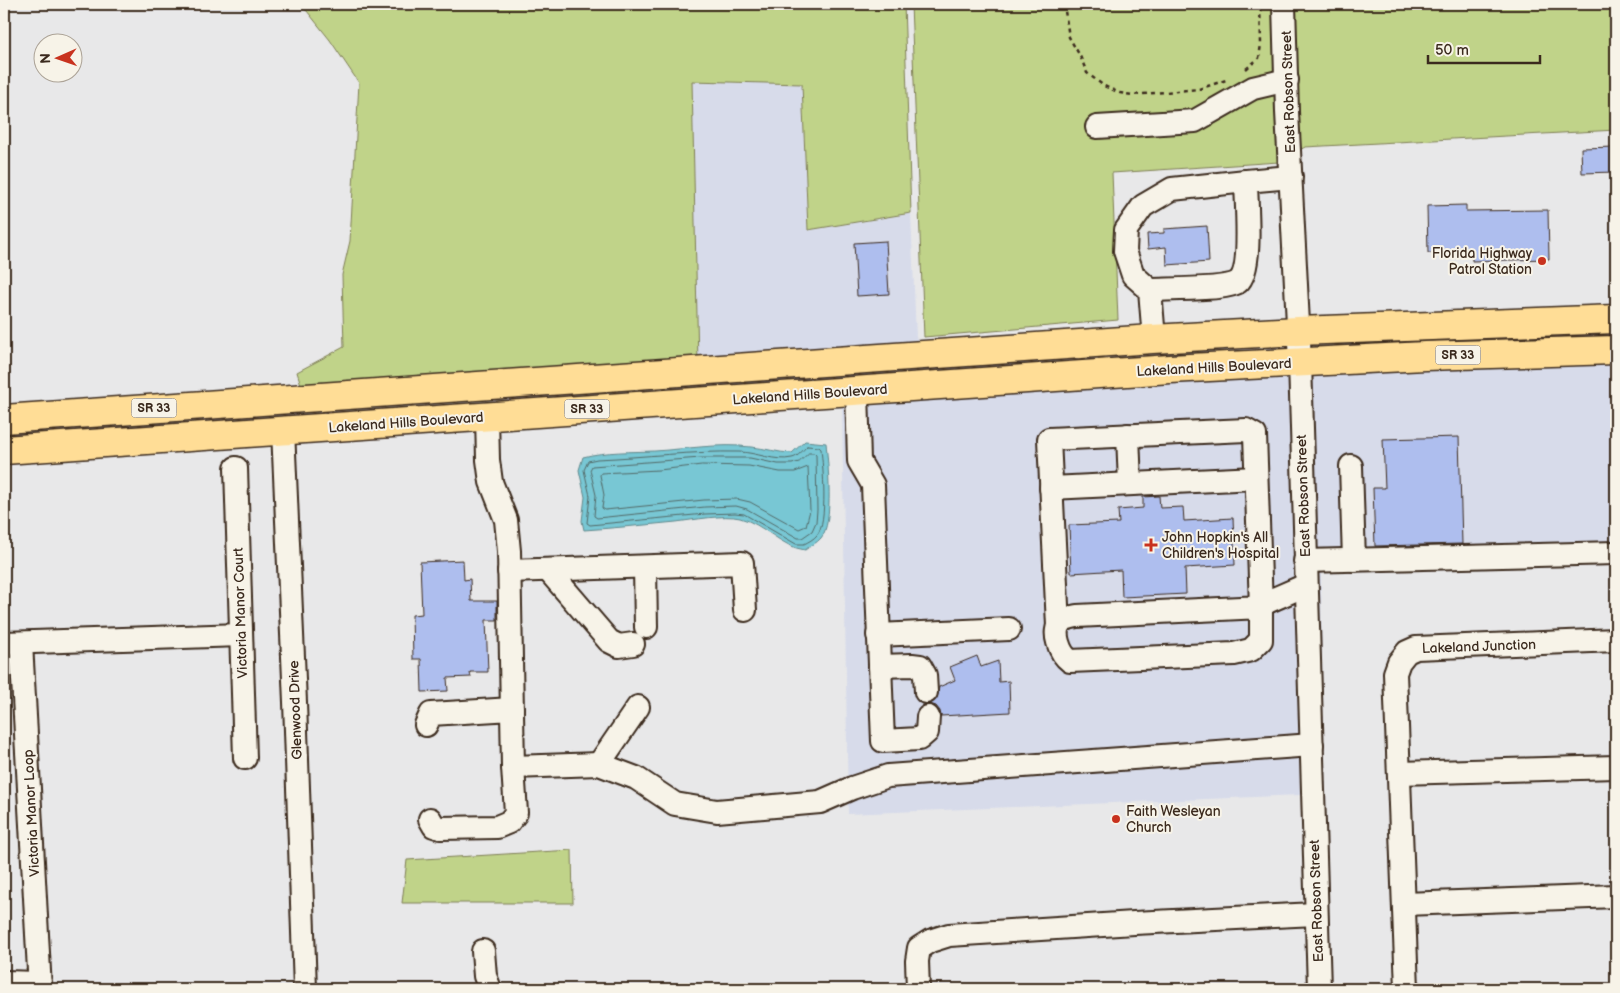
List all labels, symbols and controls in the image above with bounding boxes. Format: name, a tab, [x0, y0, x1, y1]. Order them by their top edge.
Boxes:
street label: East Robson Street	[1278, 30, 1299, 154]
north arrow	[32, 32, 82, 82]
scale bar	[1428, 32, 1540, 64]
text: 50 m	[1435, 41, 1469, 60]
text: N	[37, 53, 54, 64]
place label: Florida Highway Patrol Station	[1432, 245, 1533, 278]
marker: Florida Highway Patrol Station	[1536, 255, 1548, 267]
road number: SR 33	[1436, 346, 1480, 364]
street label: Lakeland Hills Boulevard	[1136, 355, 1292, 380]
street label: Lakeland Hills Boulevard	[732, 381, 888, 408]
road number: SR 33	[132, 398, 176, 418]
road number: SR 33	[564, 399, 610, 418]
street label: Lakeland Hills Boulevard	[328, 409, 484, 436]
street label: East Robson Street	[1293, 434, 1314, 558]
place label: John Hopkin's All Children's Hospital	[1162, 529, 1279, 562]
marker: John Hopkin's All Children's Hospital	[1144, 538, 1158, 552]
street label: Victoria Manor Court	[230, 547, 251, 679]
street label: Lakeland Junction	[1422, 636, 1536, 657]
street label: Glenwood Drive	[285, 660, 306, 760]
street label: Victoria Manor Loop	[20, 749, 43, 877]
place label: Faith Wesleyan Church	[1126, 803, 1221, 836]
marker: Faith Wesleyan Church	[1110, 813, 1122, 825]
street label: East Robson Street	[1306, 839, 1327, 963]

